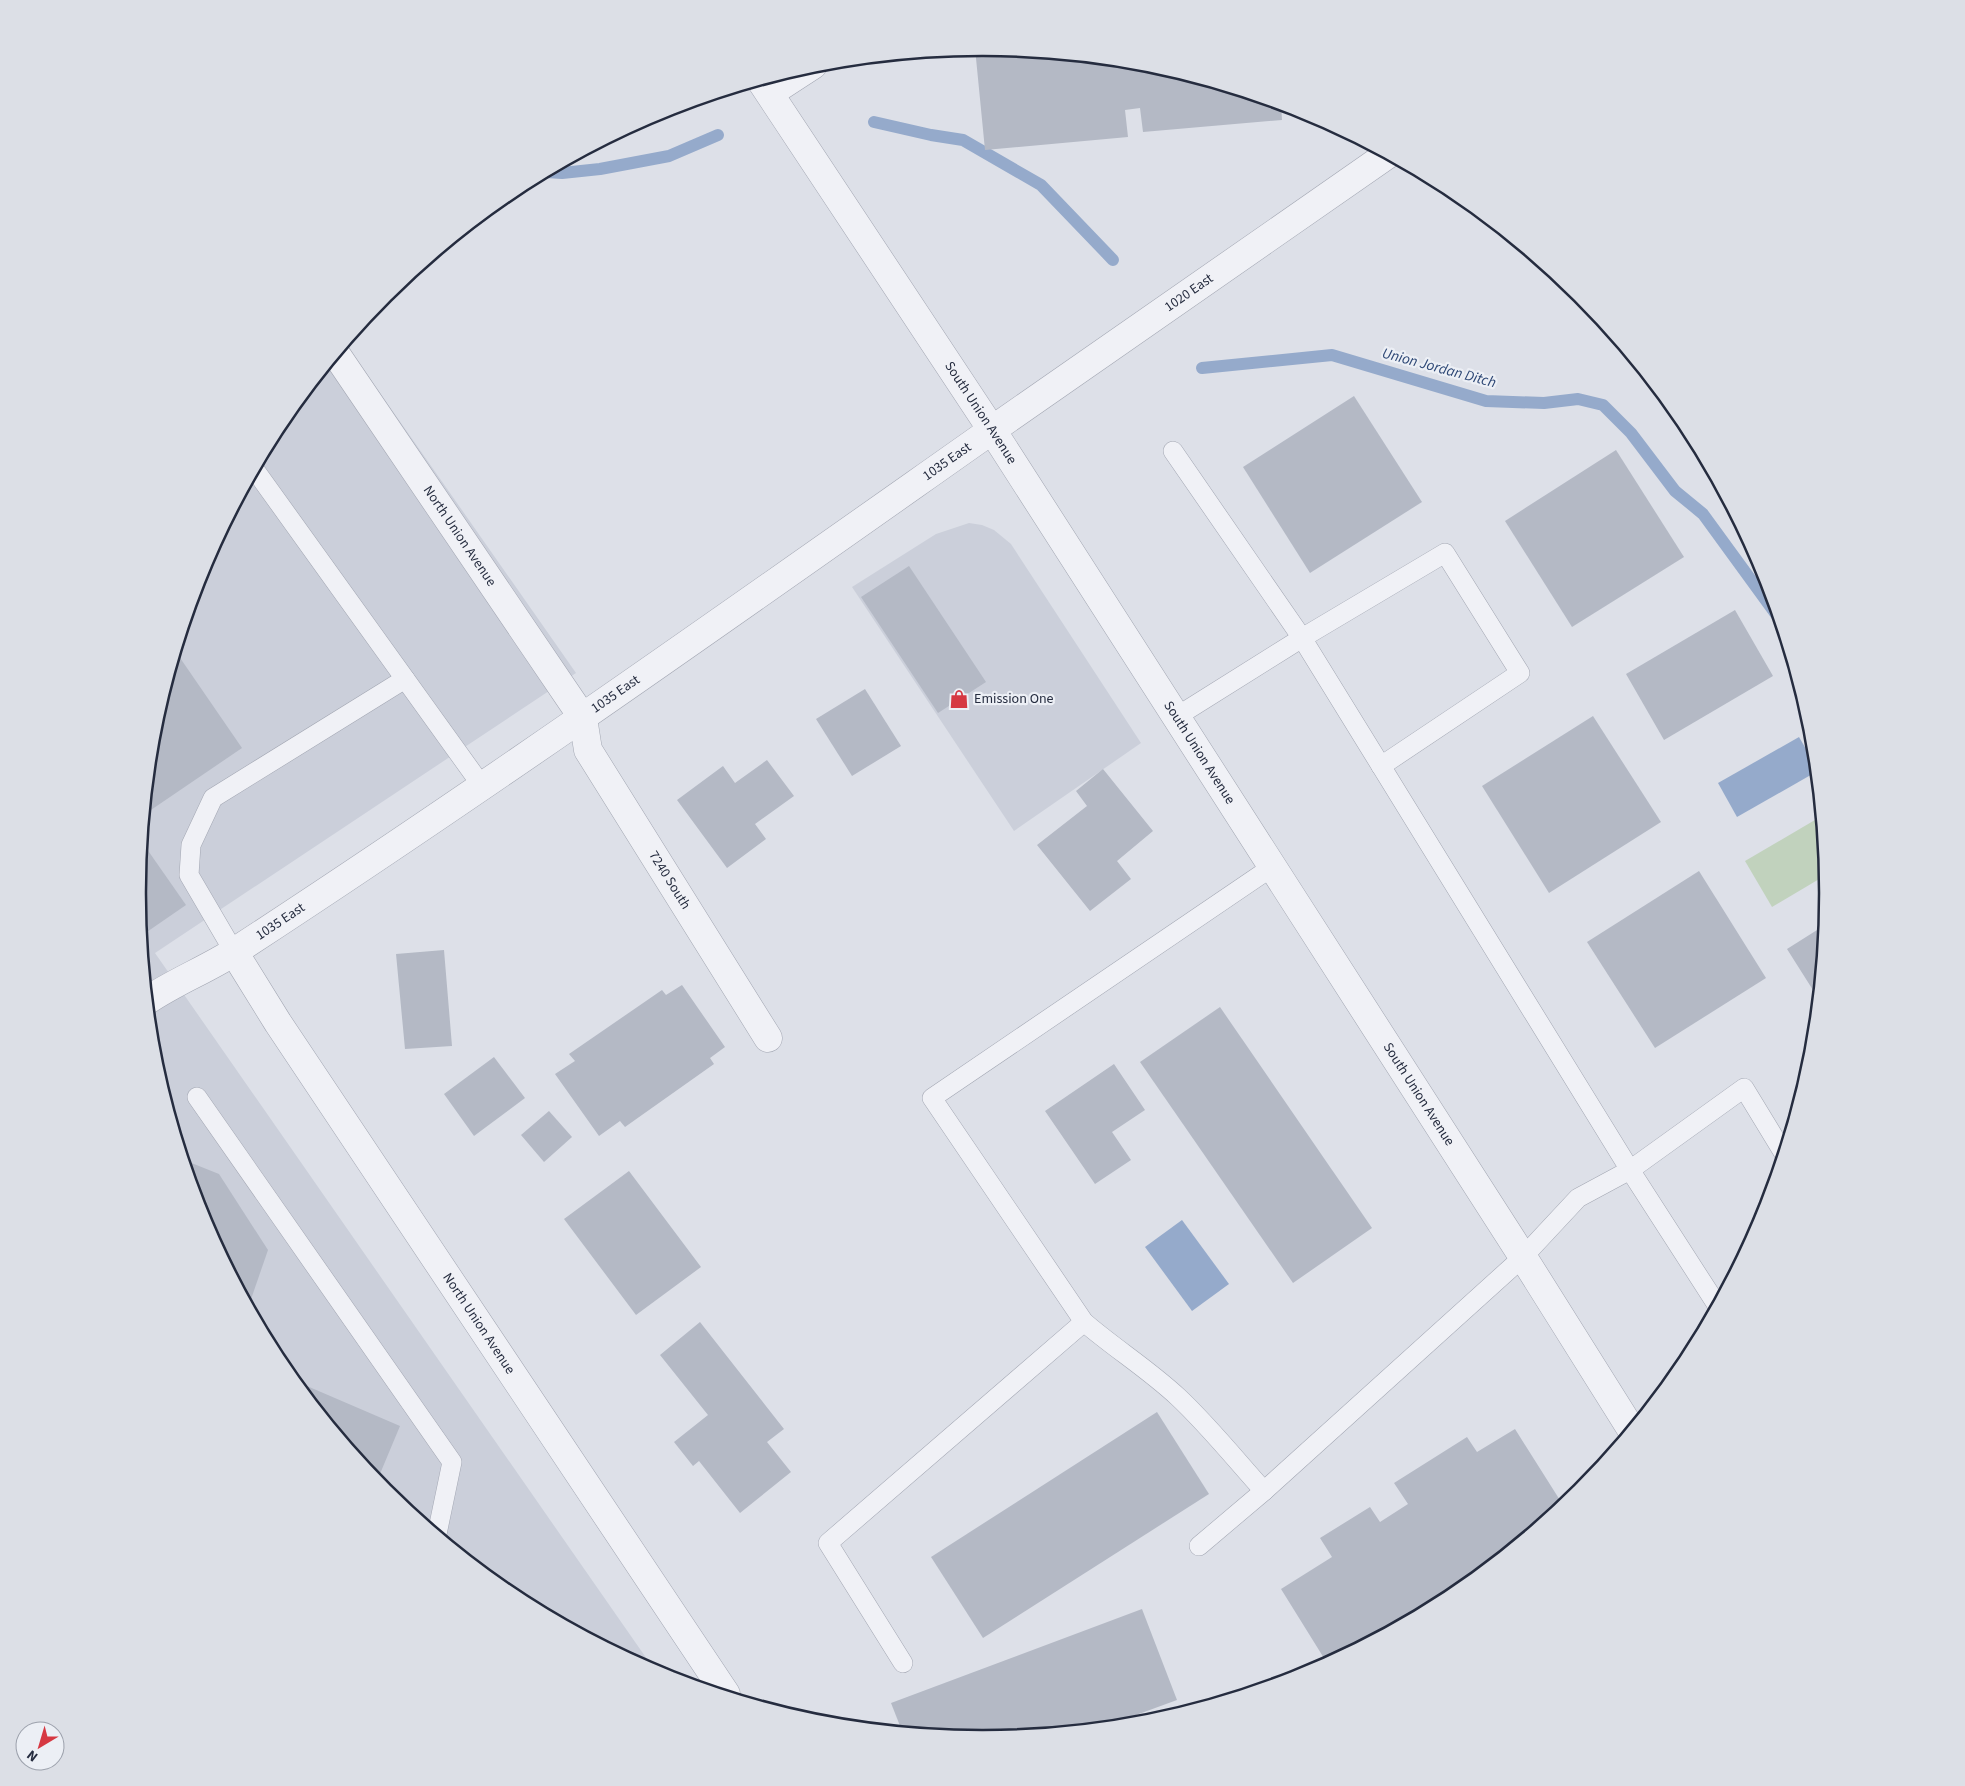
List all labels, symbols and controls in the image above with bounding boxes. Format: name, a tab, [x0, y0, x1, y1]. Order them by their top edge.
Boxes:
street label: 1020 East	[1160, 269, 1218, 317]
water label: Union Jordan Ditch	[1380, 343, 1498, 393]
street label: South Union Avenue	[939, 358, 1022, 468]
street label: 1035 East	[919, 437, 976, 486]
street label: North Union Avenue	[418, 482, 501, 591]
street label: 1035 East	[587, 670, 644, 718]
shop icon: Emission One	[948, 688, 970, 710]
place label: Emission One	[974, 689, 1054, 709]
street label: South Union Avenue	[1159, 697, 1240, 808]
street label: 7240 South	[644, 847, 695, 914]
street label: 1035 East	[252, 898, 309, 945]
street label: South Union Avenue	[1378, 1039, 1459, 1150]
street label: North Union Avenue	[438, 1269, 520, 1378]
north arrow	[15, 1721, 65, 1771]
text: N	[23, 1745, 42, 1766]

